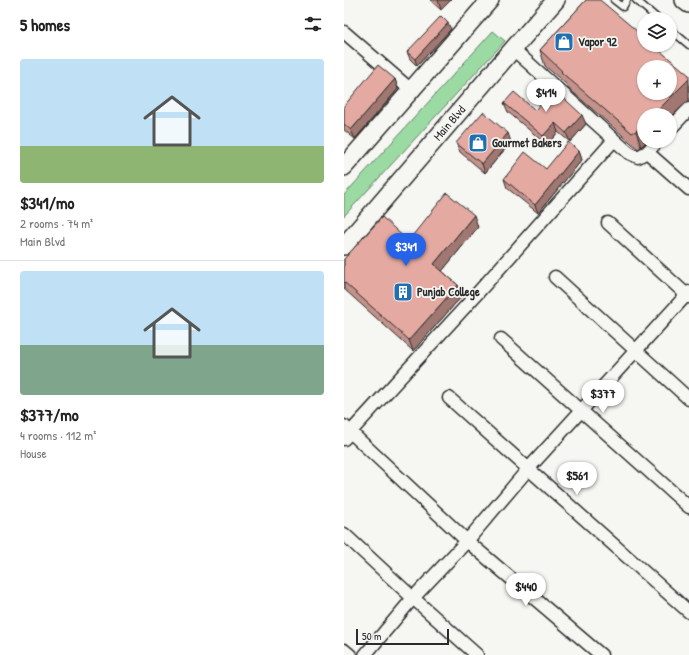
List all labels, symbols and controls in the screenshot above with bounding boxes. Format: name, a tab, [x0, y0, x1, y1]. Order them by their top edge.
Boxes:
map controls	[637, 12, 677, 148]
button: layers	[637, 12, 677, 52]
text: 5 homes	[20, 13, 70, 36]
icon: filters	[302, 13, 324, 35]
shop icon: Vapor 92	[553, 31, 575, 53]
place label: Vapor 92	[578, 33, 617, 51]
button: +	[637, 60, 677, 100]
pin: $414	[522, 79, 570, 113]
text: $414	[535, 83, 557, 101]
icon: home	[136, 85, 208, 157]
street label: Main Blvd	[429, 101, 469, 144]
button: −	[637, 108, 677, 148]
shop icon: Gourmet Bakers	[467, 132, 489, 154]
place label: Gourmet Bakers	[492, 134, 562, 151]
text: $341/mo	[20, 191, 74, 214]
text: 2 rooms · 74 m²	[20, 214, 93, 232]
text: Main Blvd	[20, 232, 65, 250]
pin: $341	[382, 233, 430, 267]
text: $341	[395, 237, 417, 255]
building icon: Punjab College	[392, 281, 414, 303]
place label: Punjab College	[417, 283, 480, 301]
icon: home	[136, 297, 208, 369]
pin: $377	[579, 380, 627, 414]
text: $377	[590, 384, 616, 402]
text: $377/mo	[20, 403, 79, 426]
text: 4 rooms · 112 m²	[20, 426, 96, 444]
text: House	[20, 444, 47, 462]
pin: $561	[553, 462, 601, 496]
text: $561	[566, 466, 588, 484]
pin: $440	[502, 573, 550, 607]
text: $440	[515, 577, 537, 595]
scale bar	[356, 627, 449, 646]
text: 50 m	[362, 629, 382, 643]

